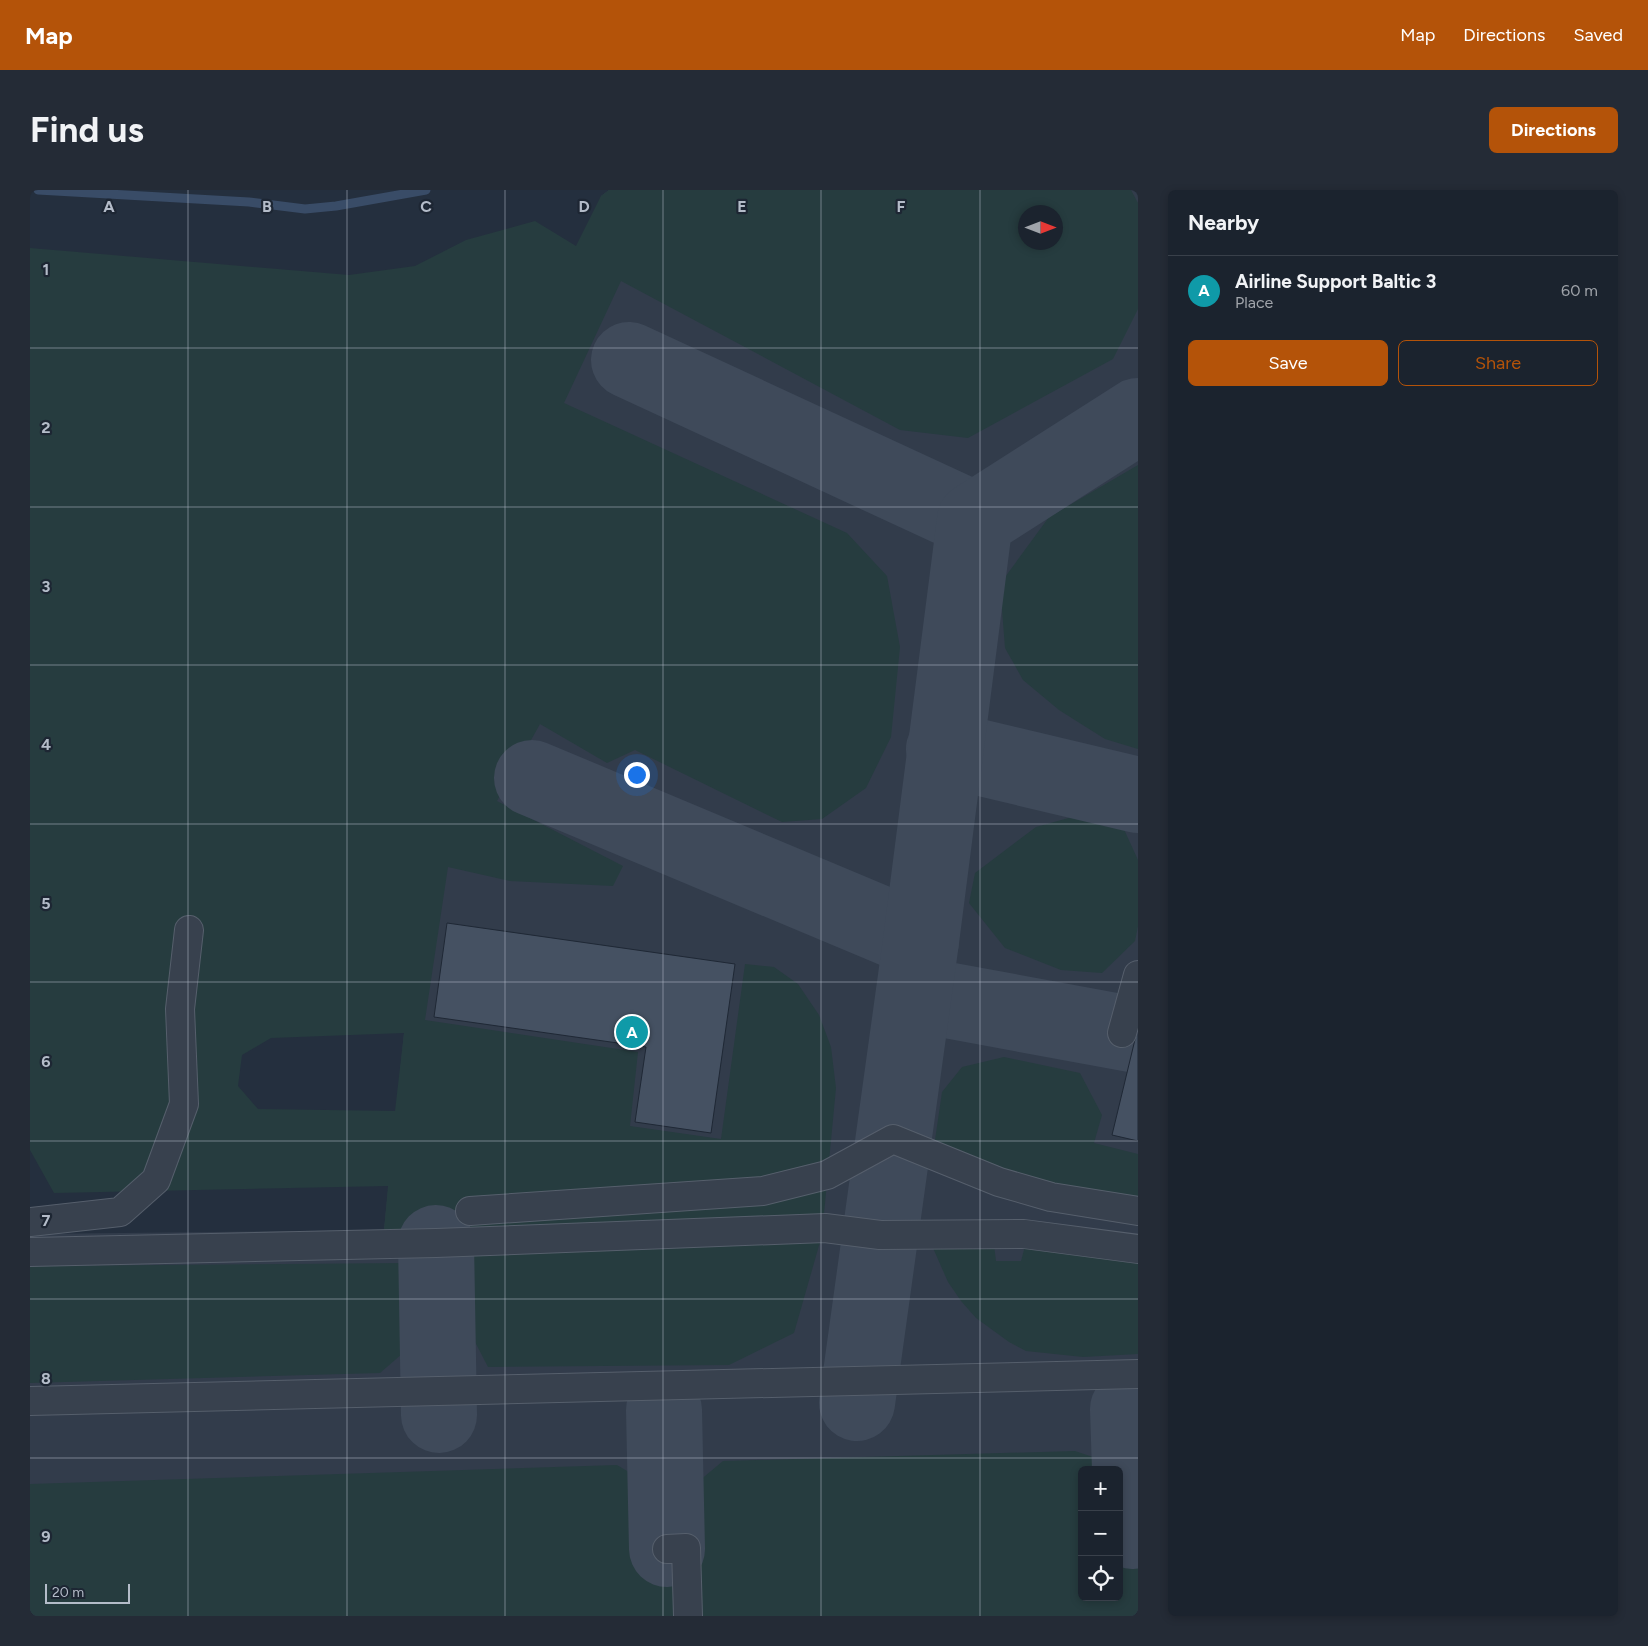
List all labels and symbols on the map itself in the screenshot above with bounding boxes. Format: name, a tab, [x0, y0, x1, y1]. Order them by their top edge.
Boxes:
text: A	[103, 197, 115, 216]
text: B	[262, 197, 272, 216]
text: C	[420, 197, 432, 216]
text: D	[578, 197, 590, 216]
text: E	[737, 197, 747, 216]
text: F	[897, 197, 906, 216]
north arrow	[1018, 205, 1063, 250]
text: 1	[43, 260, 49, 279]
text: 2	[41, 418, 51, 437]
text: 3	[42, 577, 51, 596]
text: 4	[41, 735, 51, 754]
your location	[624, 762, 650, 788]
text: 5	[41, 894, 51, 913]
pin: A	[616, 1013, 648, 1051]
text: 6	[41, 1052, 51, 1071]
text: 7	[42, 1211, 51, 1230]
text: 8	[41, 1369, 51, 1388]
text: 9	[41, 1527, 51, 1546]
scale bar	[45, 1581, 130, 1604]

